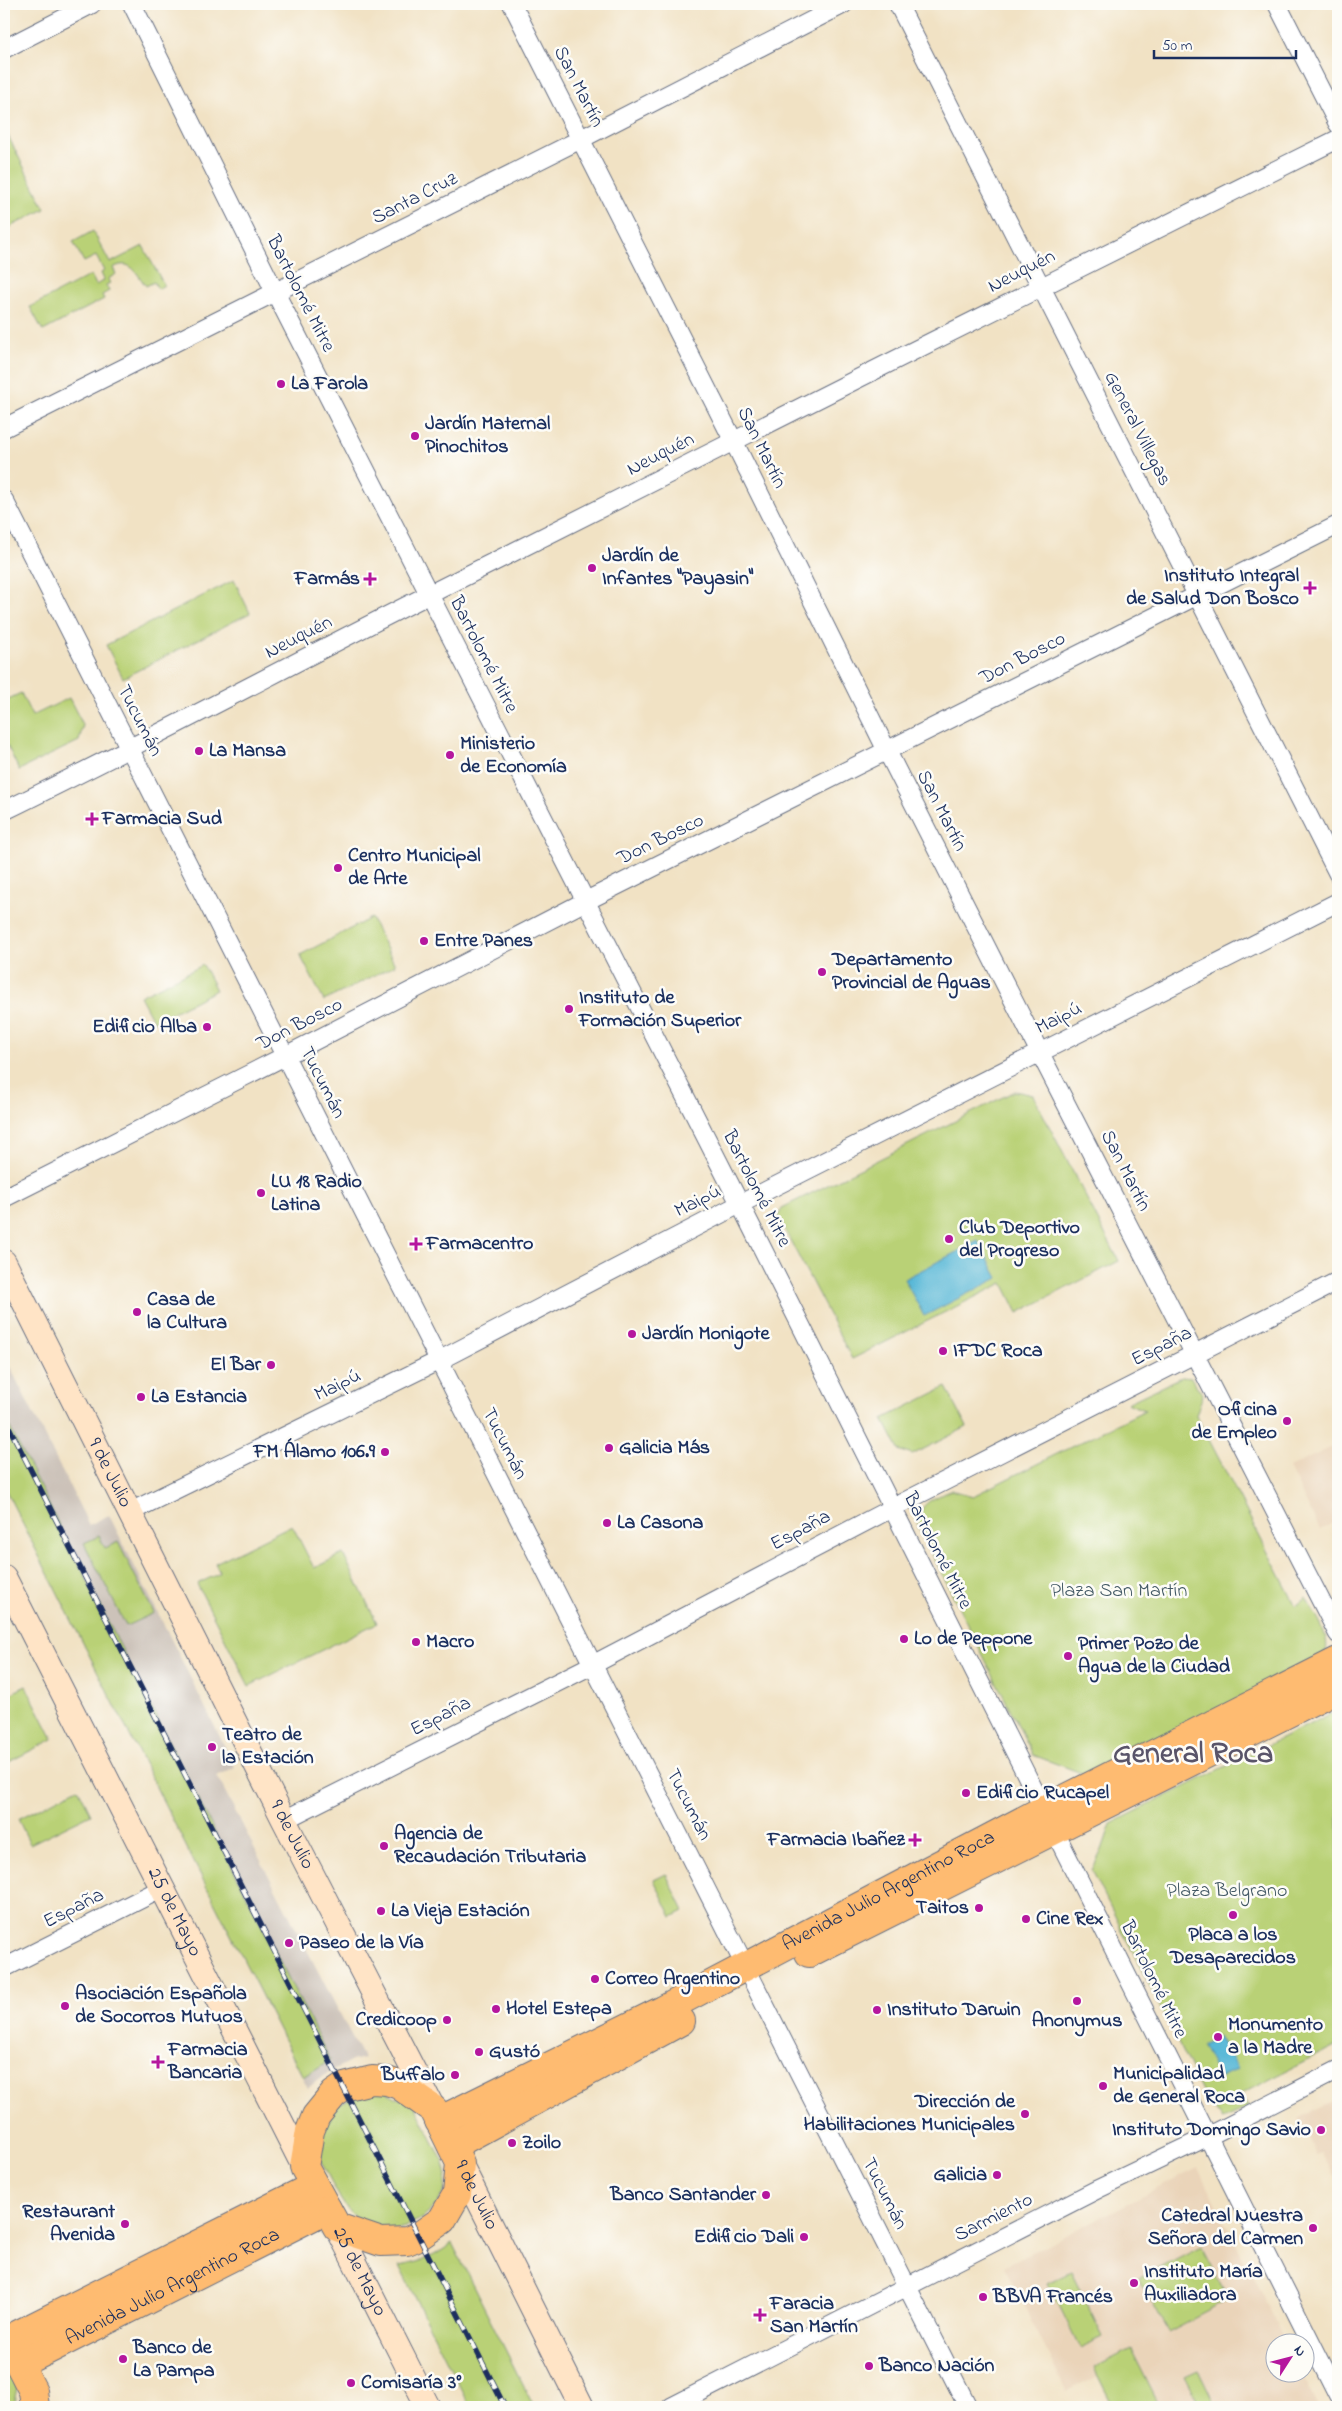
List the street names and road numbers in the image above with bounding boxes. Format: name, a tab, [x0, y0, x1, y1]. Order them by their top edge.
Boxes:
street label: San Martín	[545, 41, 611, 133]
street label: Santa Cruz	[367, 165, 464, 233]
street label: Bartolomé Mitre	[258, 230, 342, 358]
street label: Neuquén	[983, 243, 1061, 301]
street label: General Villegas	[1095, 367, 1178, 492]
street label: San Martín	[729, 402, 793, 494]
street label: Neuquén	[622, 426, 700, 484]
street label: Bartolomé Mitre	[441, 591, 525, 719]
street label: Neuquén	[260, 609, 338, 667]
street label: Don Bosco	[974, 625, 1071, 694]
street label: Tucumán	[109, 680, 170, 762]
street label: San Martín	[908, 765, 974, 857]
street label: Don Bosco	[612, 807, 709, 874]
street label: Don Bosco	[251, 991, 348, 1060]
street label: Maipú	[1031, 995, 1087, 1043]
street label: Tucumán	[292, 1042, 353, 1124]
street label: Bartolomé Mitre	[714, 1125, 798, 1253]
street label: San Martín	[1092, 1125, 1158, 1217]
street label: Maipú	[670, 1178, 726, 1226]
street label: España	[1127, 1319, 1197, 1375]
street label: Maipú	[310, 1362, 366, 1410]
street label: Tucumán	[474, 1403, 535, 1485]
street label: 9 de Julio	[80, 1433, 140, 1513]
street label: Bartolomé Mitre	[895, 1487, 979, 1615]
street label: España	[766, 1503, 836, 1559]
street label: España	[406, 1689, 476, 1745]
street label: Tucumán	[658, 1764, 719, 1846]
street label: 9 de Julio	[262, 1795, 322, 1875]
street label: Avenida Julio Argentino Roca	[777, 1823, 1000, 1959]
street label: 25 de Mayo	[140, 1862, 209, 1962]
street label: España	[39, 1881, 109, 1937]
street label: Bartolomé Mitre	[1112, 1915, 1194, 2044]
street label: Tucumán	[854, 2153, 915, 2235]
street label: 9 de Julio	[446, 2155, 506, 2235]
street label: Sarmiento	[950, 2186, 1038, 2250]
street label: Avenida Julio Argentino Roca	[60, 2221, 285, 2353]
street label: 25 de Mayo	[325, 2222, 394, 2321]

